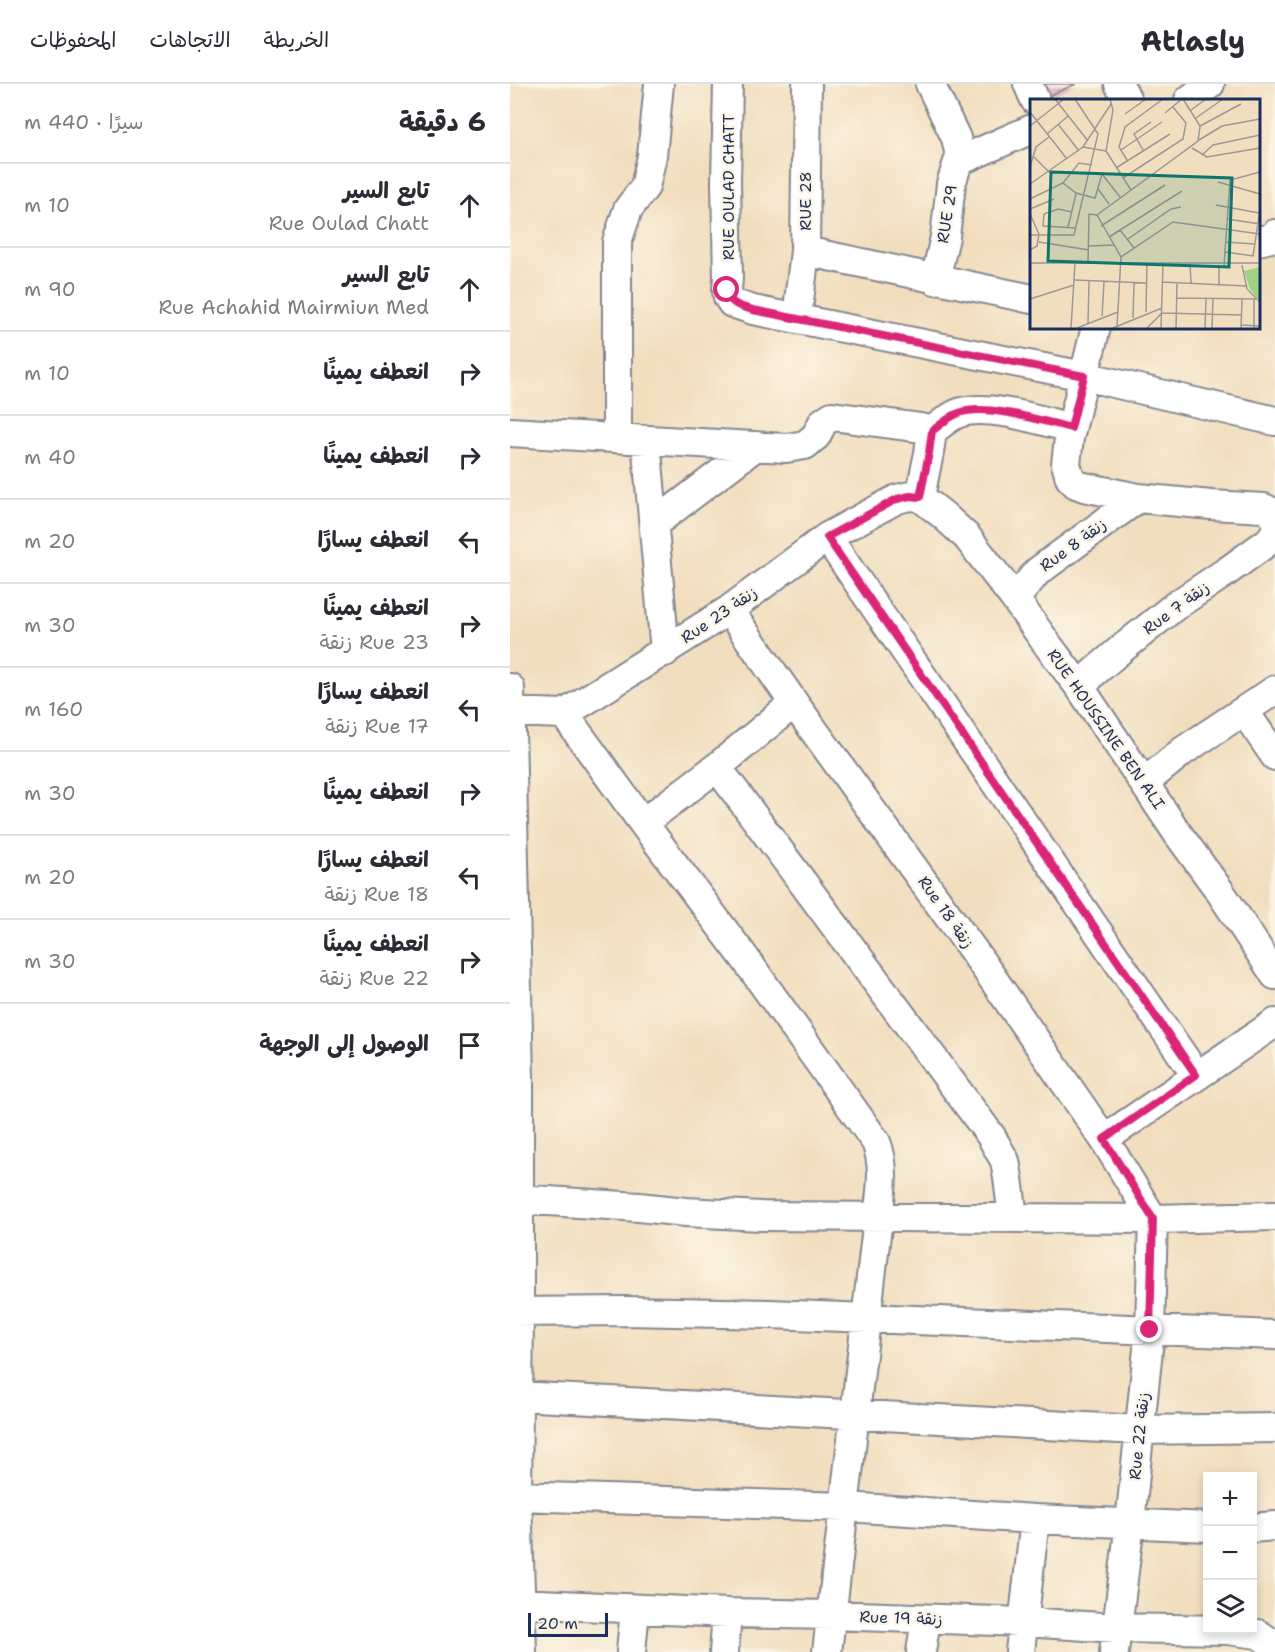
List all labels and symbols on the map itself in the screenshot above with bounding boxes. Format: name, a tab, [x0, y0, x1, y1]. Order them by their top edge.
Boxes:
inset map	[1030, 99, 1260, 328]
street label: RUE OULAD CHATT	[718, 114, 739, 260]
street label: RUE 28	[795, 171, 816, 231]
street label: RUE 29	[932, 183, 962, 245]
route start	[713, 276, 739, 302]
street label: Rue 8 زنقة	[1036, 514, 1110, 576]
street label: Rue 7 زنقة	[1139, 577, 1213, 639]
street label: Rue 23 زنقة	[677, 582, 761, 648]
street label: RUE HOUSSINE BEN ALI	[1043, 645, 1170, 813]
street label: Rue 18 زنقة	[913, 872, 979, 952]
route end	[1136, 1316, 1162, 1342]
street label: Rue 22 زنقة	[1124, 1391, 1154, 1481]
street label: Rue 19 زنقة	[859, 1606, 943, 1630]
scale bar	[528, 1610, 608, 1638]

